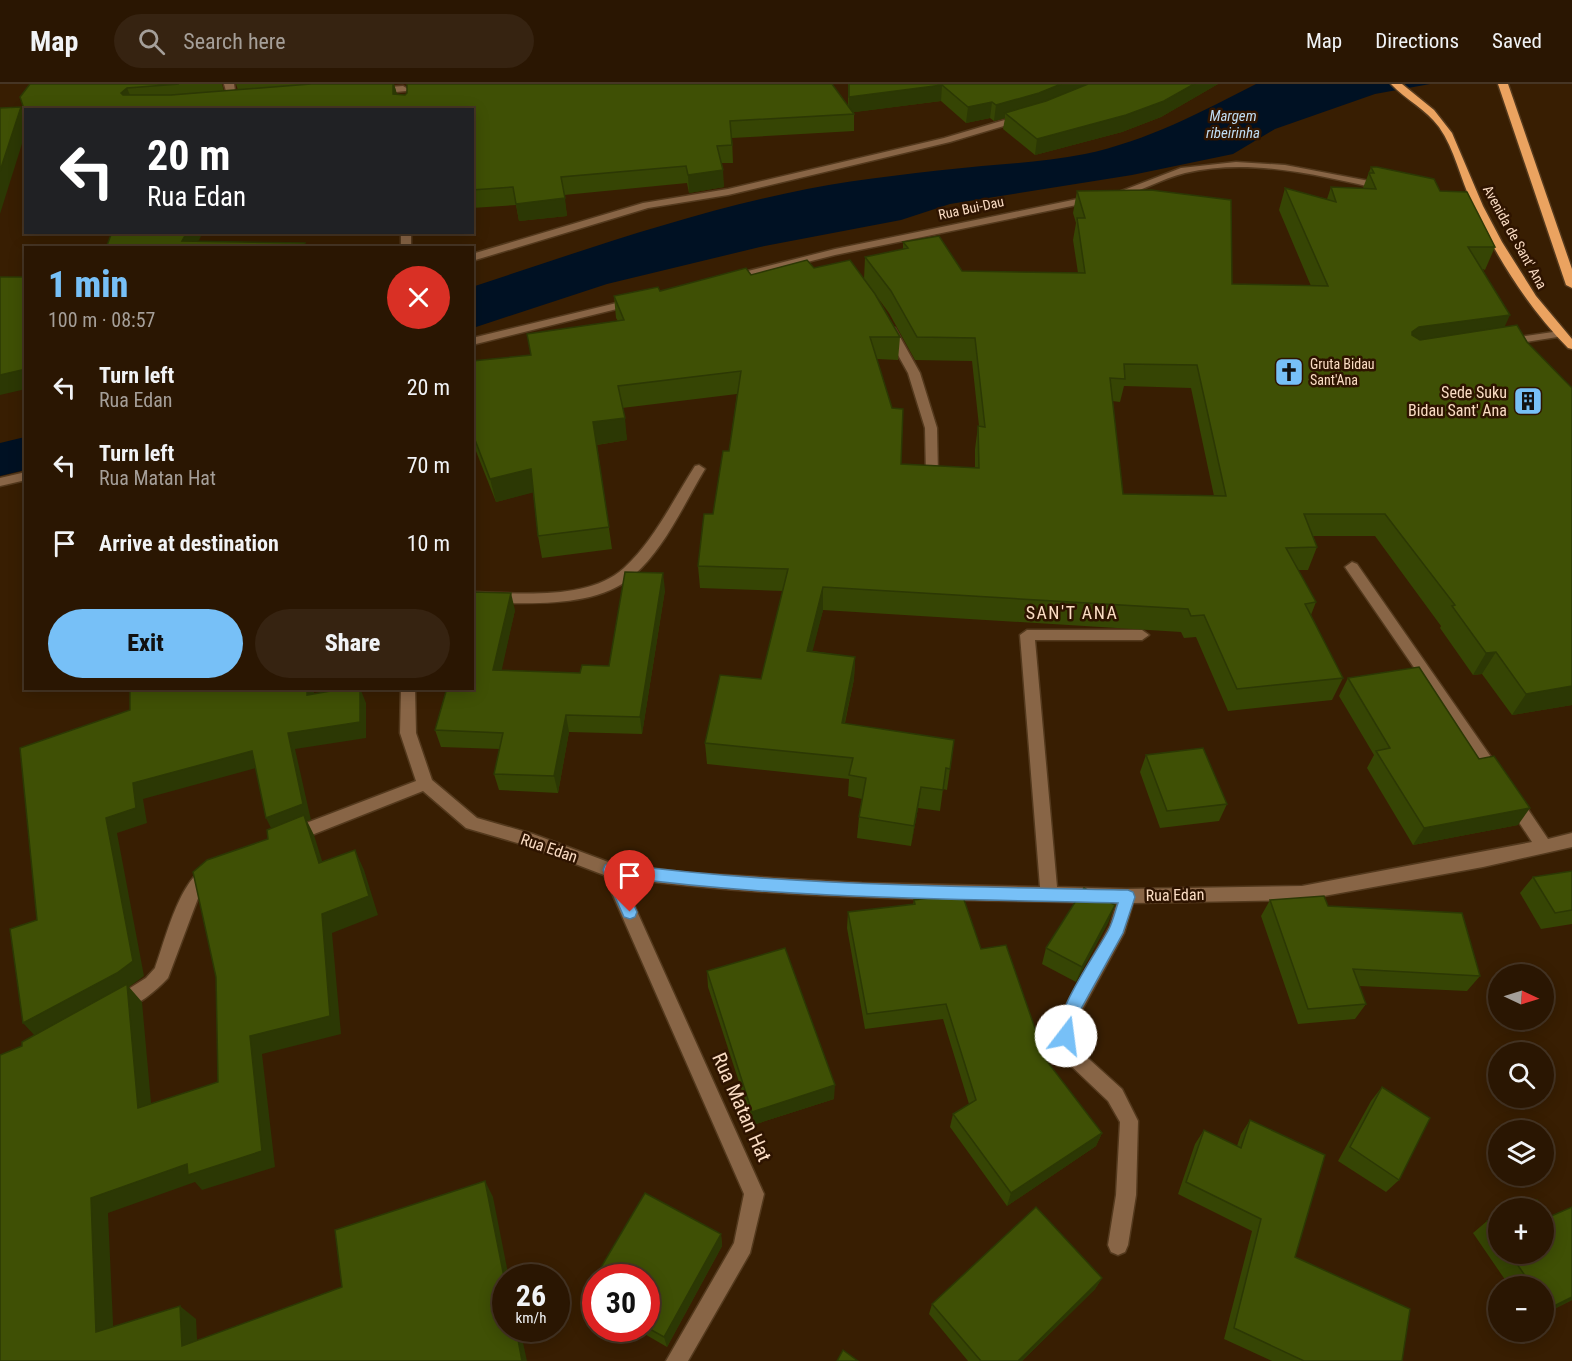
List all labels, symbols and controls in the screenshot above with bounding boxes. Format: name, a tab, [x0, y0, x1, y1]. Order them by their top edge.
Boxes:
search box	[114, 14, 534, 68]
text: Map	[30, 25, 78, 58]
icon: search	[135, 25, 168, 58]
text: Search here	[183, 29, 286, 54]
text: Map	[1306, 29, 1342, 53]
text: Directions	[1375, 29, 1459, 53]
text: Saved	[1492, 29, 1542, 53]
water label: Margem ribeirinha	[1206, 107, 1260, 142]
text: 20 m	[147, 131, 230, 180]
icon: left	[48, 132, 126, 210]
text: Rua Edan	[147, 181, 246, 213]
street label: Avenida de Sant' Ana	[1480, 182, 1550, 292]
street label: Rua Bui-Dau	[937, 193, 1005, 223]
text: 1 min	[48, 264, 128, 306]
button: close	[387, 266, 450, 329]
text: 100 m · 08:57	[48, 308, 155, 332]
church icon: Gruta Bidau Sant'Ana	[1273, 356, 1305, 388]
place label: Gruta Bidau Sant'Ana	[1310, 356, 1375, 388]
text: Turn left	[99, 363, 174, 388]
icon: left	[48, 371, 81, 404]
text: 20 m	[407, 375, 450, 400]
place label: Sede Suku Bidau Sant' Ana	[1408, 383, 1507, 420]
building icon: Sede Suku Bidau Sant' Ana	[1512, 385, 1544, 417]
text: Rua Edan	[99, 388, 172, 412]
text: Turn left	[99, 441, 174, 466]
icon: left	[48, 449, 81, 482]
text: 70 m	[407, 453, 450, 478]
text: Rua Matan Hat	[99, 466, 216, 490]
icon: arrive	[48, 527, 81, 560]
text: Arrive at destination	[99, 531, 279, 556]
text: 10 m	[407, 531, 450, 556]
district label: SAN'T ANA	[1026, 602, 1118, 623]
button: Exit	[48, 609, 243, 678]
button: Share	[255, 609, 450, 678]
street label: Rua Edan	[518, 829, 580, 867]
pin	[604, 850, 655, 912]
icon: arrive	[613, 859, 646, 892]
street label: Rua Edan	[1145, 885, 1205, 905]
north arrow	[1488, 964, 1554, 1030]
map controls	[1488, 964, 1554, 1342]
position arrow	[1034, 1004, 1098, 1068]
button: search	[1488, 1042, 1554, 1108]
street label: Rua Matan Hat	[707, 1049, 777, 1165]
button: layers	[1488, 1120, 1554, 1186]
button: +	[1488, 1198, 1554, 1264]
speed limit sign: 30	[582, 1264, 660, 1342]
button: −	[1488, 1276, 1554, 1342]
text: 26	[516, 1278, 546, 1313]
text: km/h	[516, 1309, 546, 1327]

